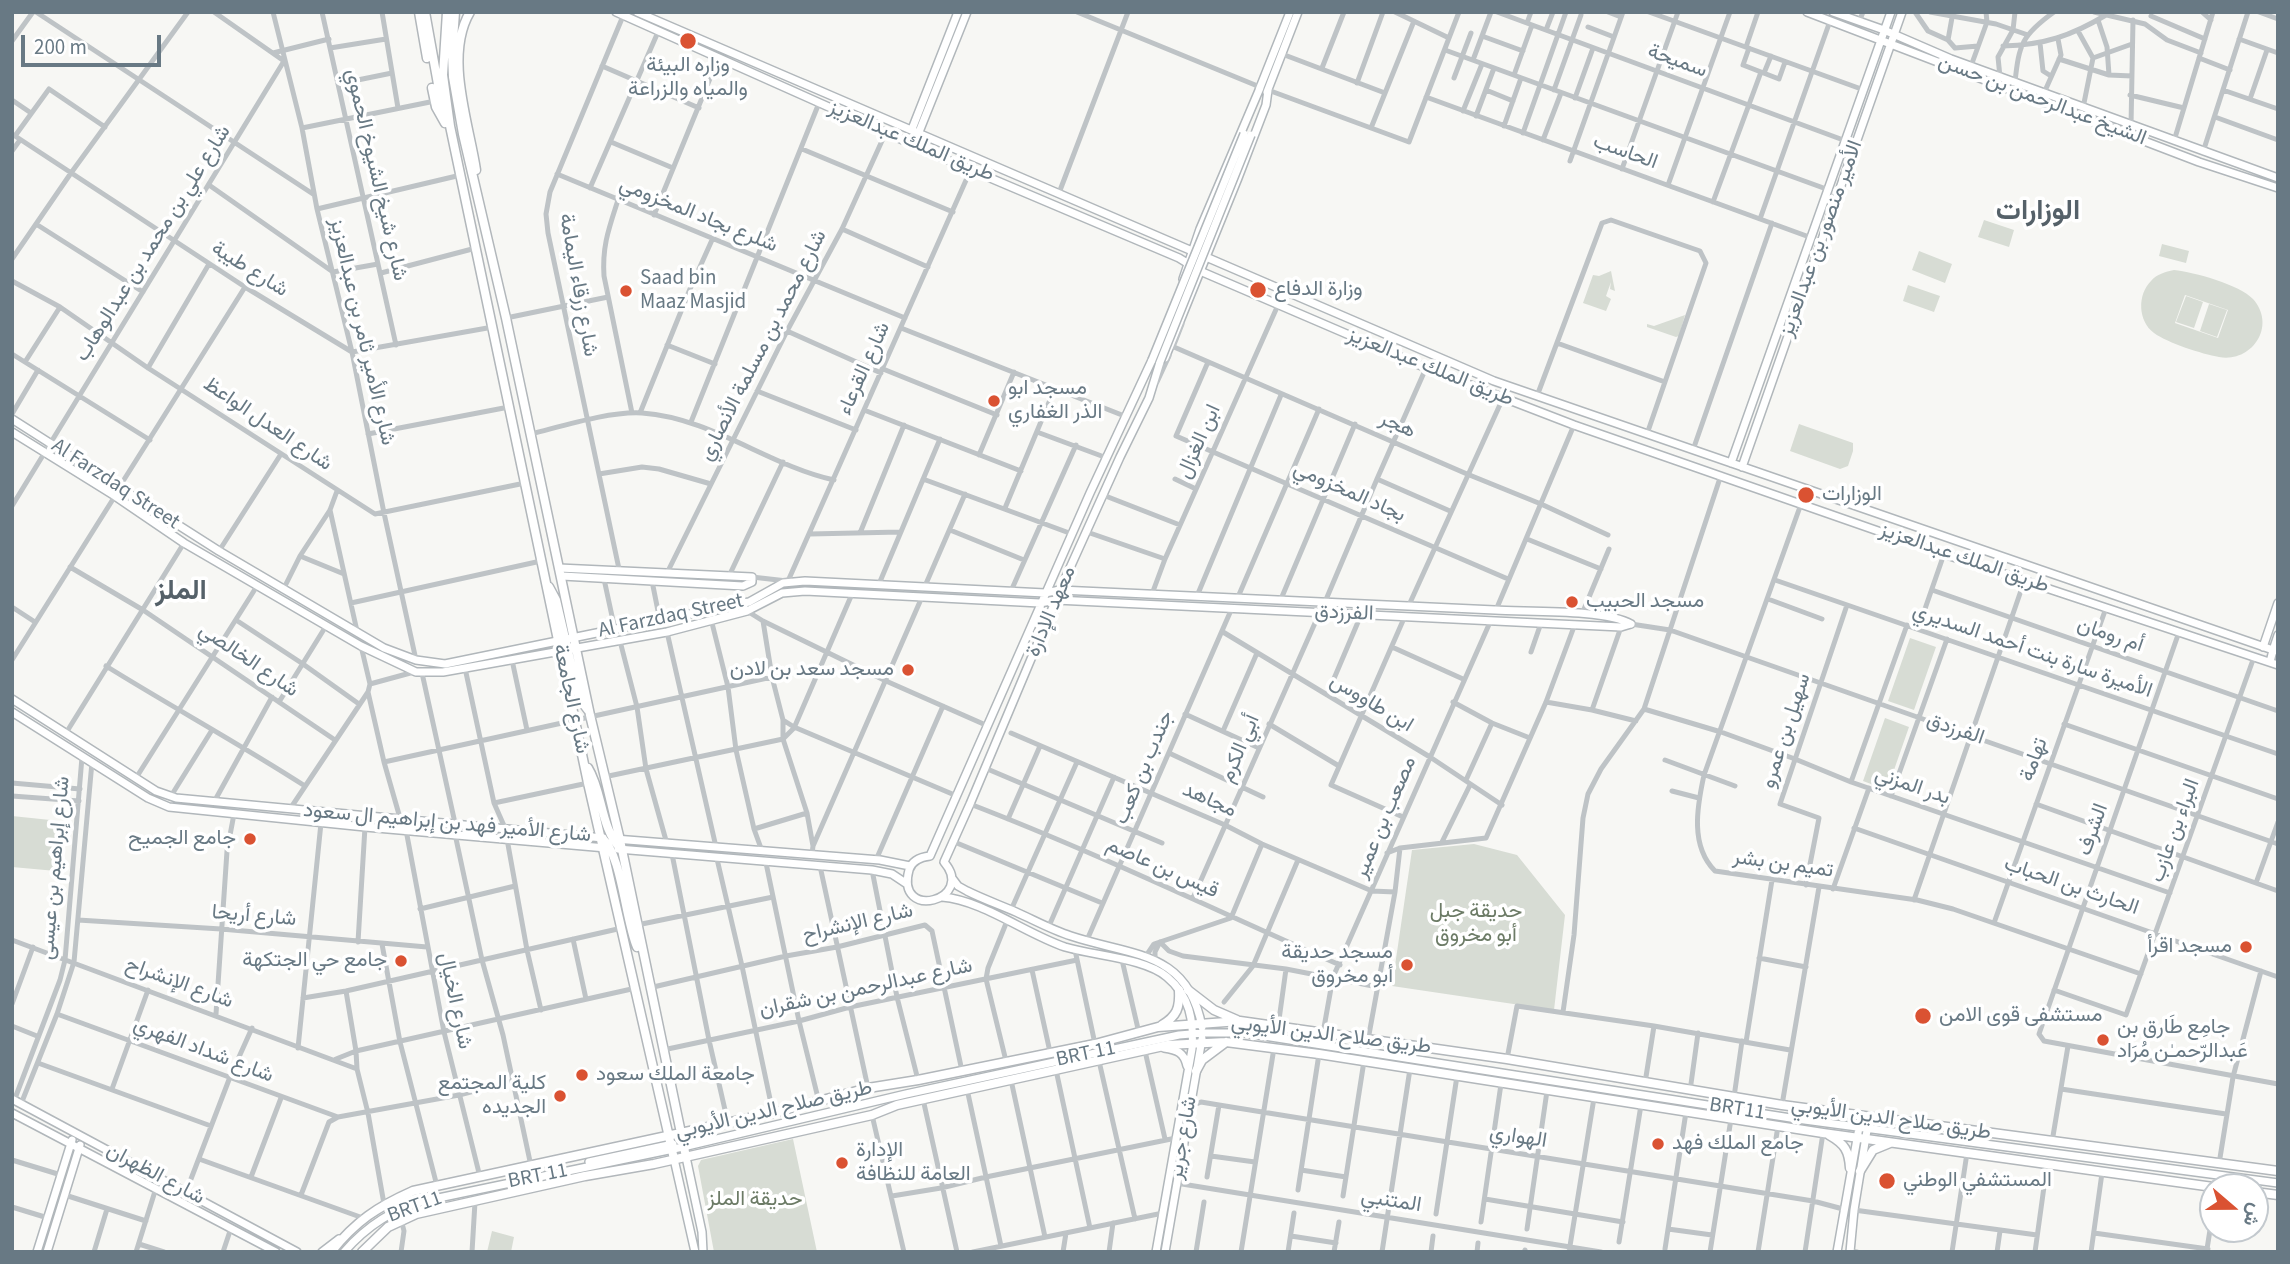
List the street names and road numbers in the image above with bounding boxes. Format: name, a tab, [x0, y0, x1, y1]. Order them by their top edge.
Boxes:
street label: سميحة	[1644, 40, 1710, 84]
street label: الشيخ عبدالرحمن بن حسن	[1934, 50, 2150, 152]
street label: شارع شيخ الشيوخ الحموي	[338, 67, 412, 283]
street label: طريق الملك عبدالعزيز	[824, 96, 998, 188]
street label: شارع علي بن محمد بن عبدالوهاب	[71, 121, 237, 367]
street label: الحاسب	[1589, 130, 1661, 176]
street label: الأمير منصور بن عبدالعزيز	[1775, 137, 1869, 341]
street label: شلرع بجاد المخزومي	[615, 173, 781, 259]
street label: شارع زرقاء اليمامة	[552, 211, 602, 359]
street label: شارع الأمير ثامر بن عبدالعزيز	[323, 216, 399, 448]
street label: شارع محمد بن مسلمة الأنصاري	[695, 226, 833, 466]
street label: شارع طيبة	[206, 237, 292, 303]
street label: شارع القرعاء	[833, 319, 897, 419]
street label: طريق الملك عبدالعزيز	[1343, 323, 1517, 413]
street label: شارع العدل الواعظ	[198, 373, 336, 477]
street label: ابن الغزال	[1173, 401, 1227, 483]
street label: هجر	[1375, 407, 1419, 445]
street label: Al Farzdaq Street	[46, 434, 184, 536]
street label: بجاد المخزومي	[1289, 457, 1409, 529]
street label: طريق الملك عبدالعزيز	[1876, 518, 2052, 600]
street label: معهد الإدارة	[1022, 563, 1082, 661]
street label: Al Farzdaq Street	[596, 589, 746, 645]
street label: الأميرة سارة بنت أحمد السديري	[1909, 599, 2155, 705]
street label: الفرزدق	[1314, 600, 1374, 628]
street label: أم رومان	[2073, 613, 2147, 659]
street label: شارع الخالصي	[193, 618, 303, 704]
street label: شارع الجامعة	[546, 642, 594, 756]
street label: ابن طاووس	[1325, 669, 1417, 739]
street label: سهيل بن عمرو	[1757, 670, 1817, 792]
street label: جندب بن كعب	[1110, 707, 1180, 829]
street label: الفرزدق	[1923, 708, 1987, 752]
street label: أبي الكرم	[1215, 711, 1267, 787]
street label: تهامة	[2016, 735, 2054, 785]
street label: مصعب بن عمير	[1349, 753, 1423, 883]
street label: بدر المزني	[1871, 762, 1953, 812]
street label: شارع إبراهيم بن عيسى	[35, 775, 77, 961]
street label: البراء بن عازب	[2146, 776, 2206, 886]
street label: مجاهد	[1178, 778, 1240, 824]
street label: شارع الأمير فهد بن إبراهيم ال سعود	[302, 799, 592, 849]
street label: الشرف	[2073, 801, 2115, 859]
street label: قيس بن عاصم	[1102, 833, 1222, 905]
street label: تميم بن بشر	[1731, 845, 1835, 885]
street label: الحارث بن الحباب	[2000, 852, 2142, 922]
street label: شارع الإنشراح	[800, 899, 916, 949]
street label: شارع أريحا	[211, 901, 297, 933]
street label: شارع الخيال	[431, 950, 477, 1052]
street label: شارع الإنشراح	[122, 953, 236, 1015]
street label: شارع عبدالرحمن بن شقران	[757, 954, 975, 1024]
street label: طريق صلاح الدين الأيوبي	[1229, 1011, 1433, 1061]
street label: شارع شداد الفهري	[129, 1013, 277, 1089]
street label: BRT 11	[1054, 1036, 1118, 1074]
street label: طريق صلاح الدين الأيوبي	[673, 1076, 875, 1146]
street label: BRT11	[1707, 1093, 1767, 1127]
street label: شارع جرير	[1164, 1094, 1204, 1182]
street label: طريق صلاح الدين الأيوبي	[1789, 1094, 1993, 1146]
street label: الهواري	[1488, 1121, 1548, 1155]
street label: شارع الظهران	[102, 1139, 208, 1211]
street label: BRT 11	[506, 1159, 570, 1195]
street label: المتنبي	[1359, 1185, 1423, 1219]
street label: BRT11	[384, 1187, 446, 1229]

